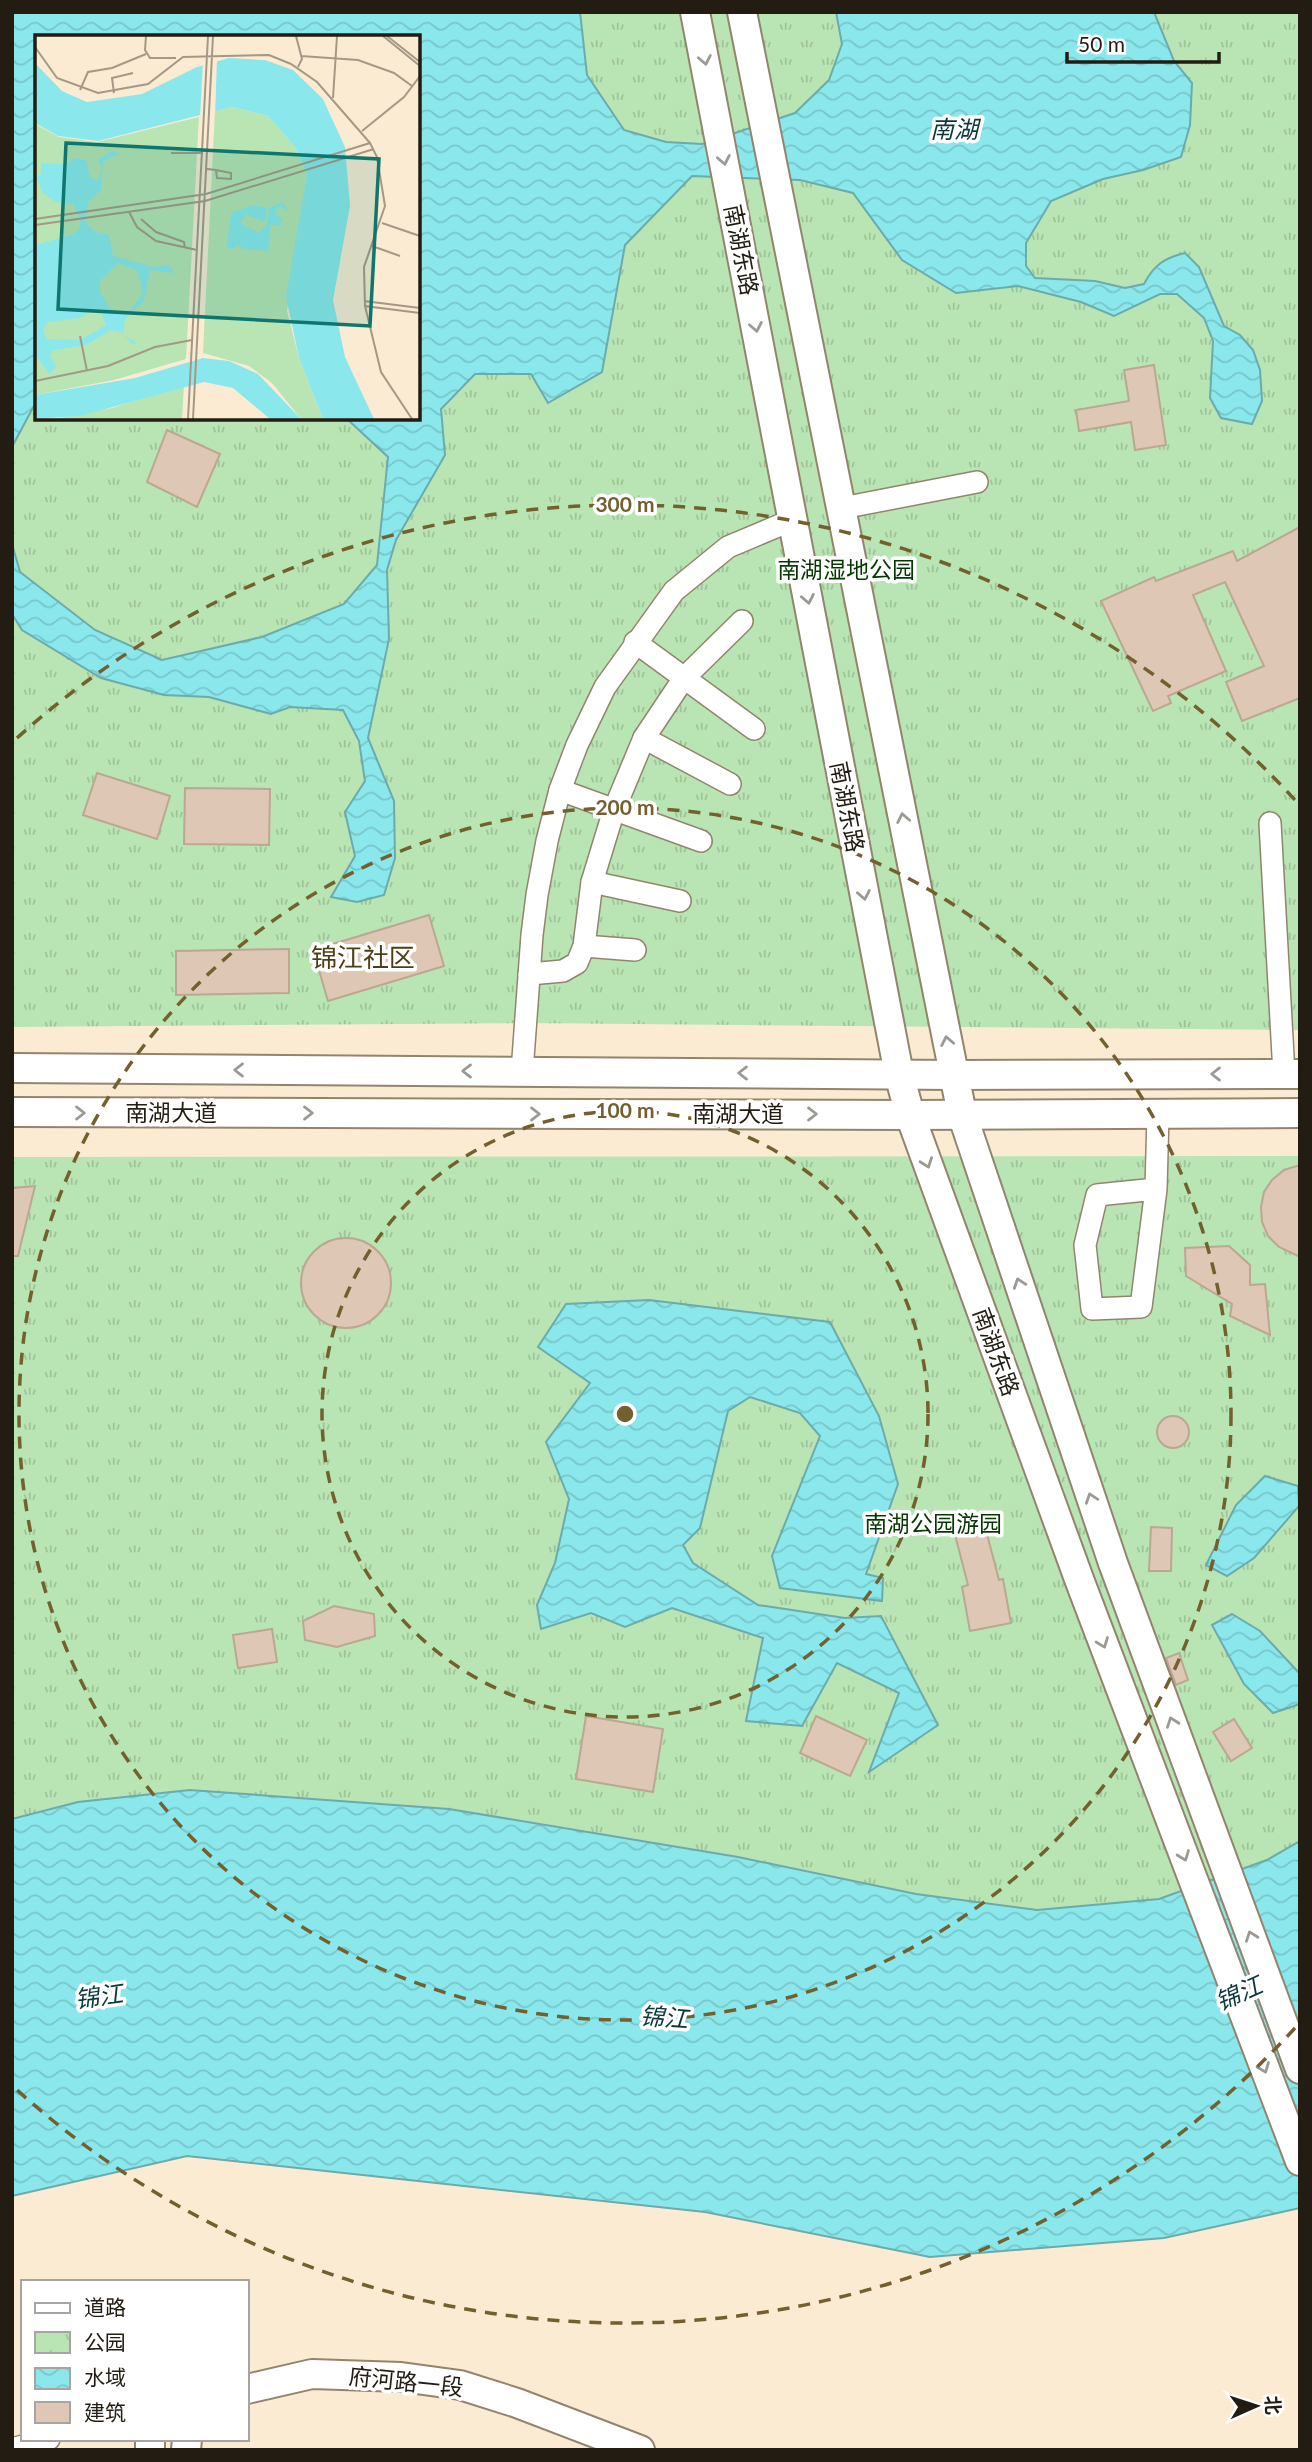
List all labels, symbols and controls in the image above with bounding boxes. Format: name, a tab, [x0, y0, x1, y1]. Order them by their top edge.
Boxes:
scale bar	[1067, 21, 1219, 65]
text: 50 m	[1078, 31, 1125, 56]
inset map	[35, 35, 420, 420]
one-way arrow	[696, 54, 711, 66]
water label: 南湖	[930, 114, 982, 143]
one-way arrow	[715, 154, 730, 166]
street label: 南湖东路	[719, 202, 765, 298]
one-way arrow	[747, 321, 762, 333]
text: 300 m	[595, 491, 655, 516]
park label: 南湖湿地公园	[777, 555, 915, 583]
one-way arrow	[799, 593, 814, 605]
street label: 南湖东路	[825, 759, 871, 855]
text: 200 m	[595, 794, 655, 819]
one-way arrow	[896, 812, 911, 824]
one-way arrow	[856, 889, 871, 901]
district label: 锦江社区	[311, 941, 415, 973]
one-way arrow	[940, 1035, 955, 1047]
one-way arrow	[233, 1062, 244, 1078]
one-way arrow	[461, 1063, 471, 1079]
one-way arrow	[737, 1065, 748, 1081]
one-way arrow	[1210, 1066, 1220, 1082]
text: 100 m	[595, 1097, 655, 1122]
street label: 南湖大道	[125, 1098, 217, 1126]
street label: 南湖大道	[692, 1099, 784, 1127]
one-way arrow	[76, 1105, 86, 1121]
one-way arrow	[303, 1105, 314, 1121]
one-way arrow	[531, 1106, 541, 1122]
one-way arrow	[807, 1106, 818, 1122]
one-way arrow	[919, 1157, 933, 1169]
one-way arrow	[1013, 1277, 1027, 1289]
street label: 南湖东路	[968, 1304, 1026, 1400]
centre of rings	[613, 1402, 637, 1426]
one-way arrow	[1085, 1493, 1099, 1505]
park label: 南湖公园游园	[864, 1509, 1002, 1537]
one-way arrow	[1095, 1636, 1109, 1649]
one-way arrow	[1166, 1717, 1180, 1729]
one-way arrow	[1175, 1849, 1189, 1861]
one-way arrow	[1245, 1930, 1259, 1942]
water label: 锦江	[1211, 1968, 1269, 2016]
water label: 锦江	[73, 1977, 128, 2013]
water label: 锦江	[639, 2000, 692, 2033]
one-way arrow	[1256, 2062, 1270, 2074]
legend	[21, 2280, 248, 2441]
text: 道路	[84, 2294, 126, 2319]
text: 公园	[84, 2329, 126, 2354]
street label: 府河路一段	[347, 2361, 465, 2401]
text: 水域	[84, 2364, 126, 2389]
north arrow	[1221, 2371, 1291, 2441]
text: 北	[1261, 2395, 1285, 2415]
text: 建筑	[84, 2399, 126, 2424]

